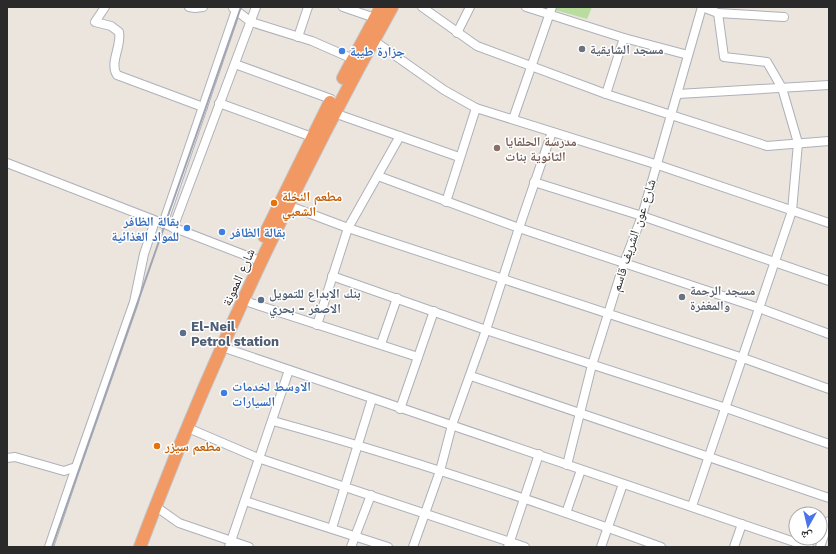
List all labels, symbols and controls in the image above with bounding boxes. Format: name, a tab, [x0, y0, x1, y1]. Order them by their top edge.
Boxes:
place label: مسجد الشايقية	[590, 42, 664, 57]
place label: جزارة طيبة	[350, 44, 405, 59]
marker: مسجد الشايقية	[577, 44, 587, 54]
marker: جزارة طيبة	[337, 46, 347, 56]
place label: مدرسة الحلفايا الثانوية بنات	[505, 134, 577, 164]
marker: مدرسة الحلفايا الثانوية بنات	[492, 143, 502, 153]
street label: شارع عون الشريف قاسم	[608, 177, 661, 294]
place label: مطعم النخلة الشعبي	[282, 189, 342, 222]
marker: مطعم النخلة الشعبي	[269, 198, 279, 208]
place label: بقالة الظافر للمواد الغذائية	[112, 214, 179, 244]
marker: بقالة الظافر للمواد الغذائية	[182, 223, 192, 233]
place label: بقالة الظافر	[229, 225, 286, 240]
marker: بقالة الظافر	[217, 227, 227, 237]
street label: شارع المعونة	[219, 246, 260, 309]
place label: مسجد الرحمة والمغفرة	[690, 283, 755, 313]
place label: بنك الابداع للتمويل الاصغر - بحري	[269, 286, 361, 319]
marker: مسجد الرحمة والمغفرة	[677, 292, 687, 302]
marker: بنك الابداع للتمويل الاصغر - بحري	[256, 295, 266, 305]
place label: El-Neil Petrol station	[191, 319, 279, 349]
marker: El-Neil Petrol station	[178, 328, 188, 338]
place label: الاوسط لخدمات السيارات	[232, 379, 311, 409]
marker: الاوسط لخدمات السيارات	[219, 388, 229, 398]
place label: مطعم سيزر	[164, 439, 221, 456]
marker: مطعم سيزر	[152, 441, 162, 451]
north arrow	[788, 506, 828, 546]
text: ش	[800, 527, 814, 543]

